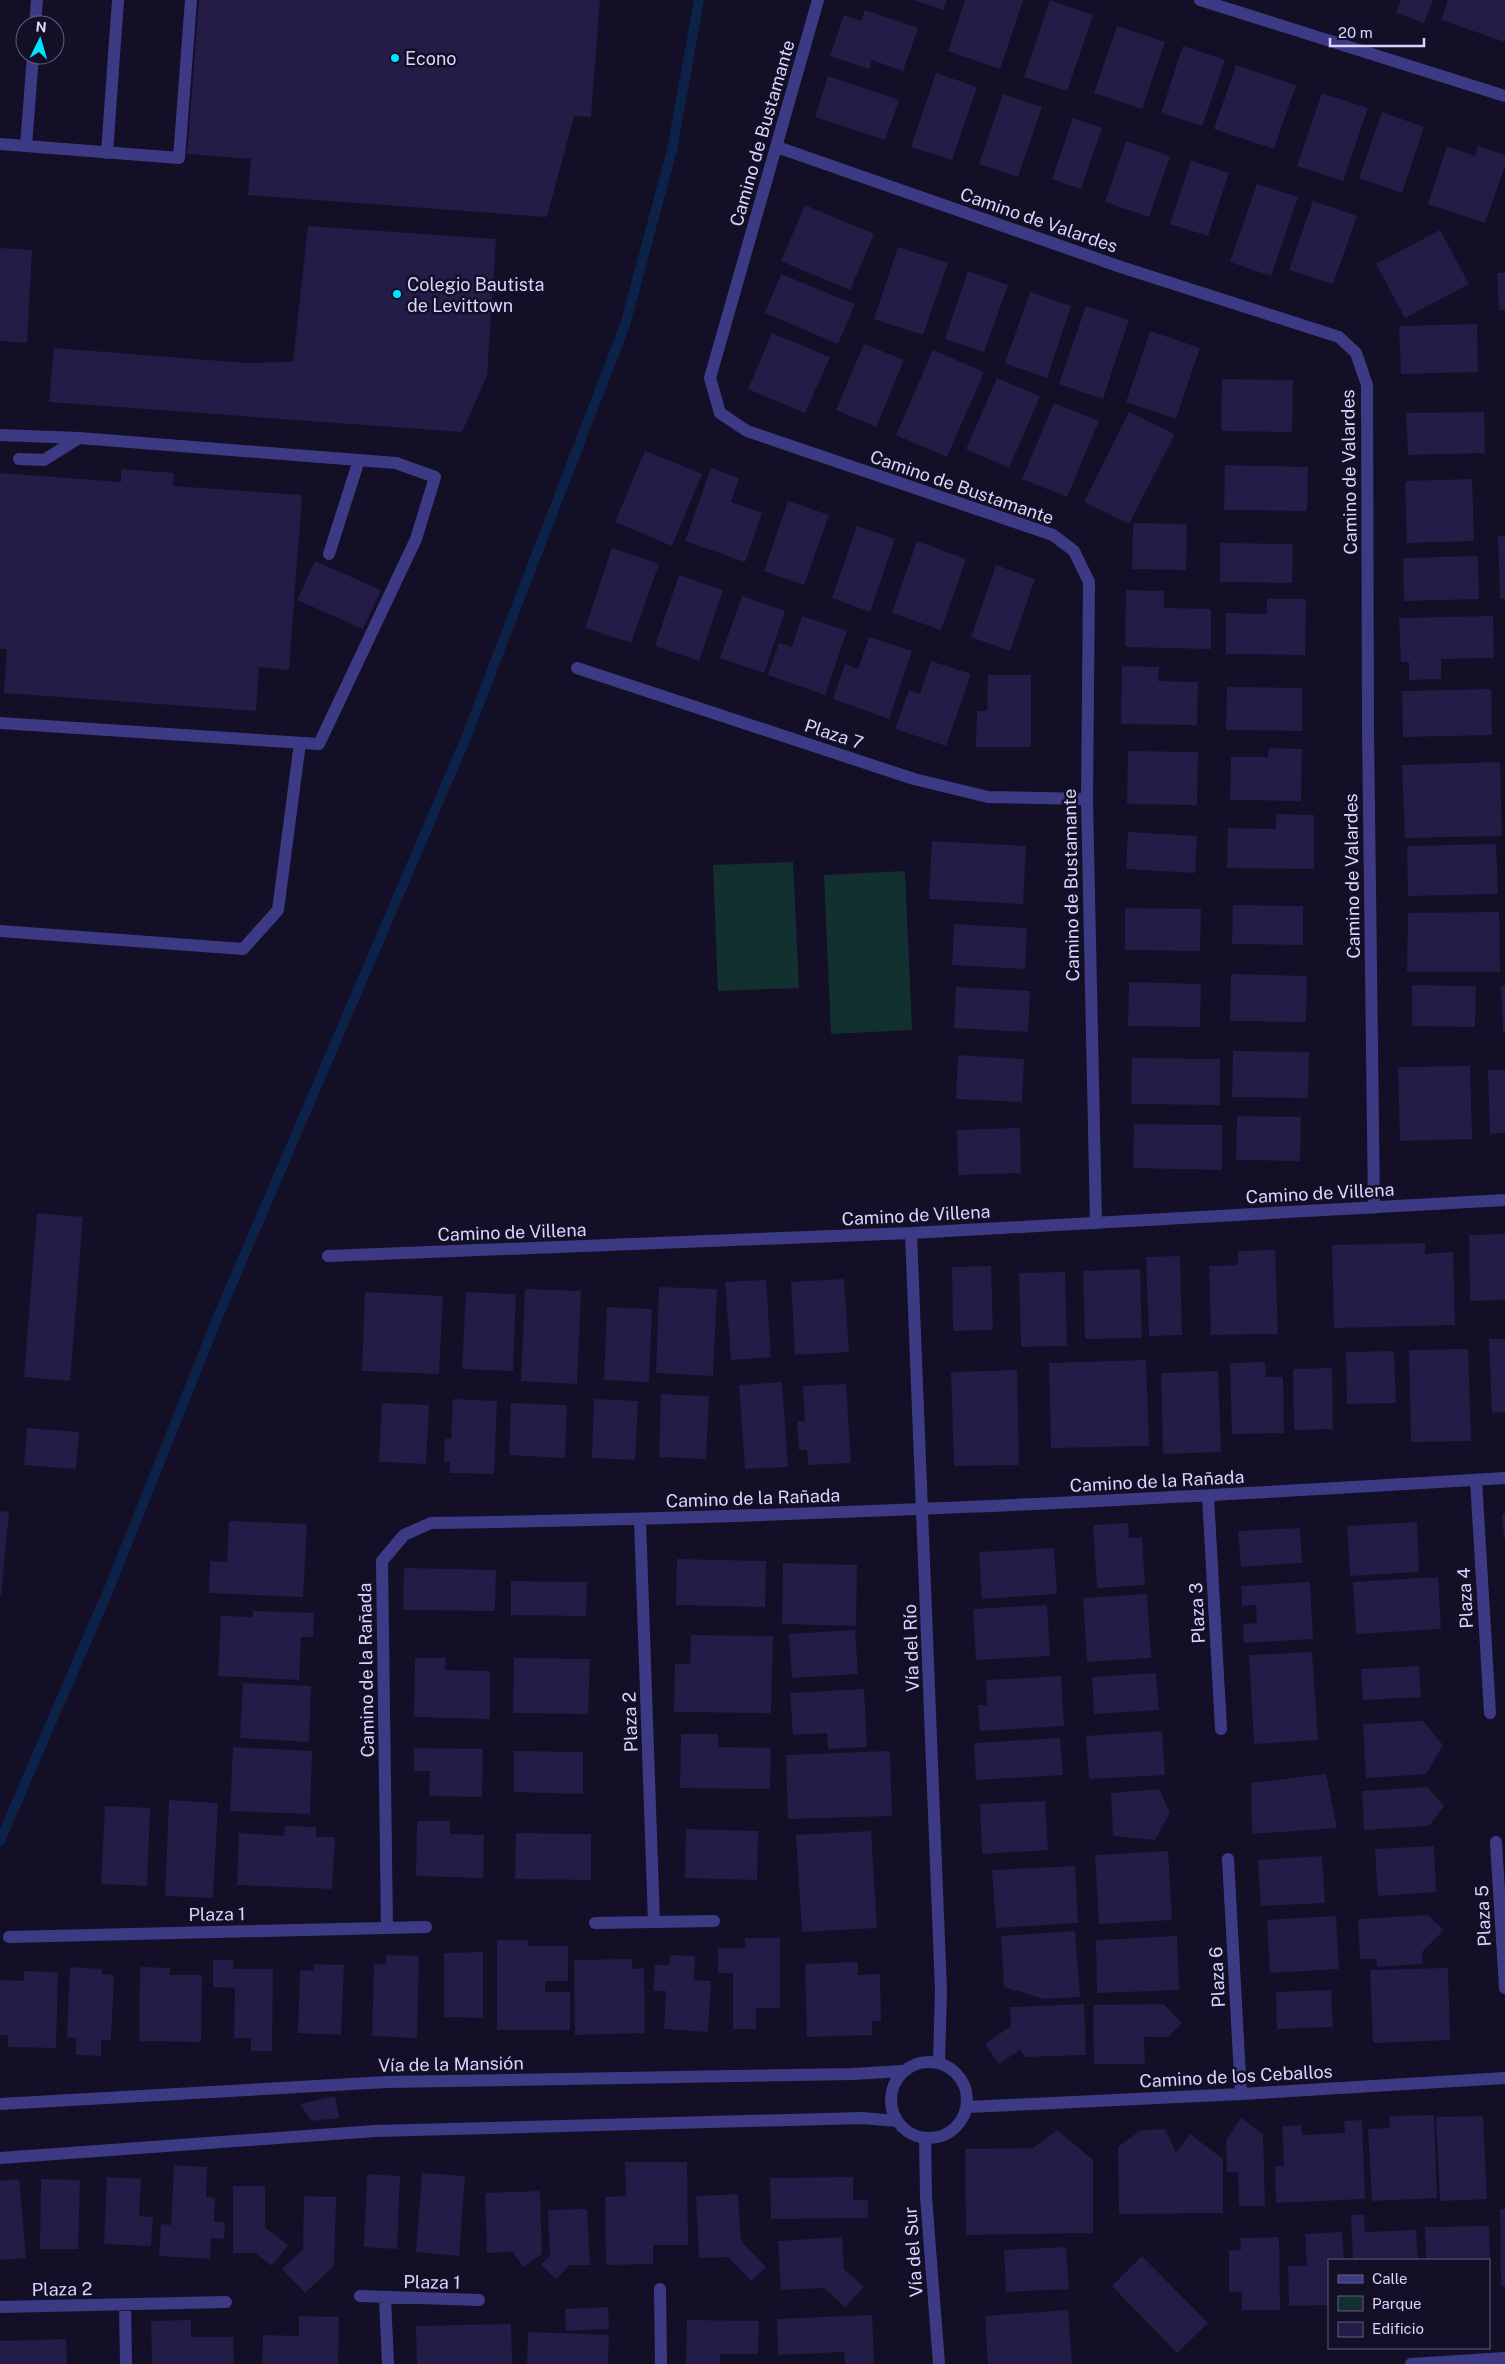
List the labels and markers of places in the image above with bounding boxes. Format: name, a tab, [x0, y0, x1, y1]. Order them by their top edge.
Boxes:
place label: Econo	[405, 48, 457, 69]
marker: Econo	[389, 52, 401, 64]
place label: Colegio Bautista de Levittown	[407, 274, 545, 316]
marker: Colegio Bautista de Levittown	[391, 288, 403, 300]

